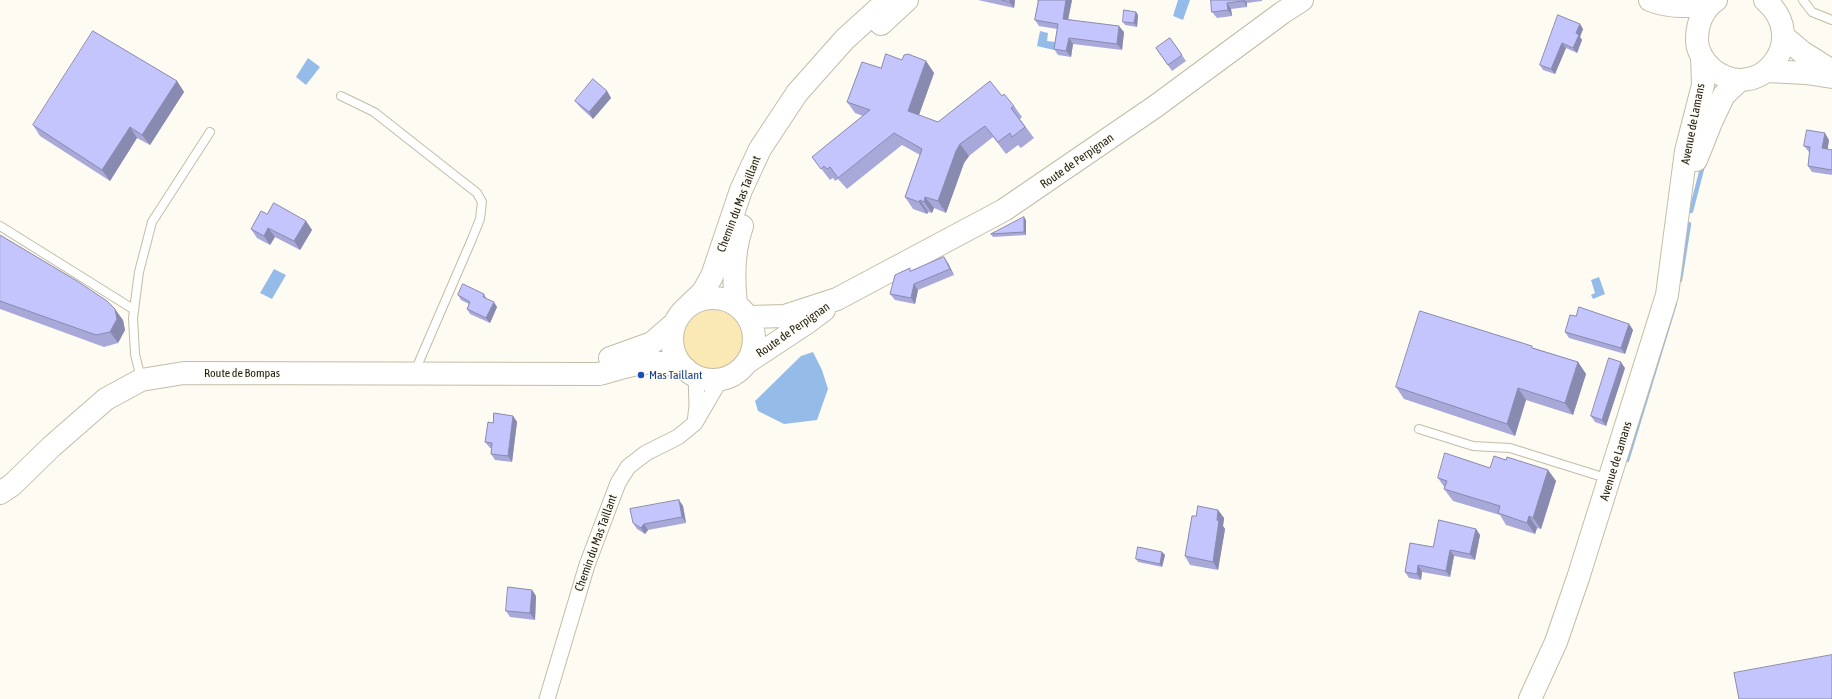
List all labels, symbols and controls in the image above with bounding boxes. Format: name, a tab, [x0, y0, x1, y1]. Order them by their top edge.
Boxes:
street label: Avenue de Lamans	[1678, 82, 1708, 166]
street label: Route de Perpignan	[1038, 130, 1116, 192]
street label: Chemin du Mas Taillant	[714, 154, 764, 254]
street label: Route de Perpignan	[754, 299, 832, 361]
street label: Route de Bompas	[204, 366, 280, 380]
place label: Mas Taillant	[649, 368, 702, 382]
marker: Mas Taillant	[636, 370, 646, 380]
street label: Avenue de Lamans	[1597, 420, 1635, 502]
street label: Chemin du Mas Taillant	[572, 493, 620, 593]

